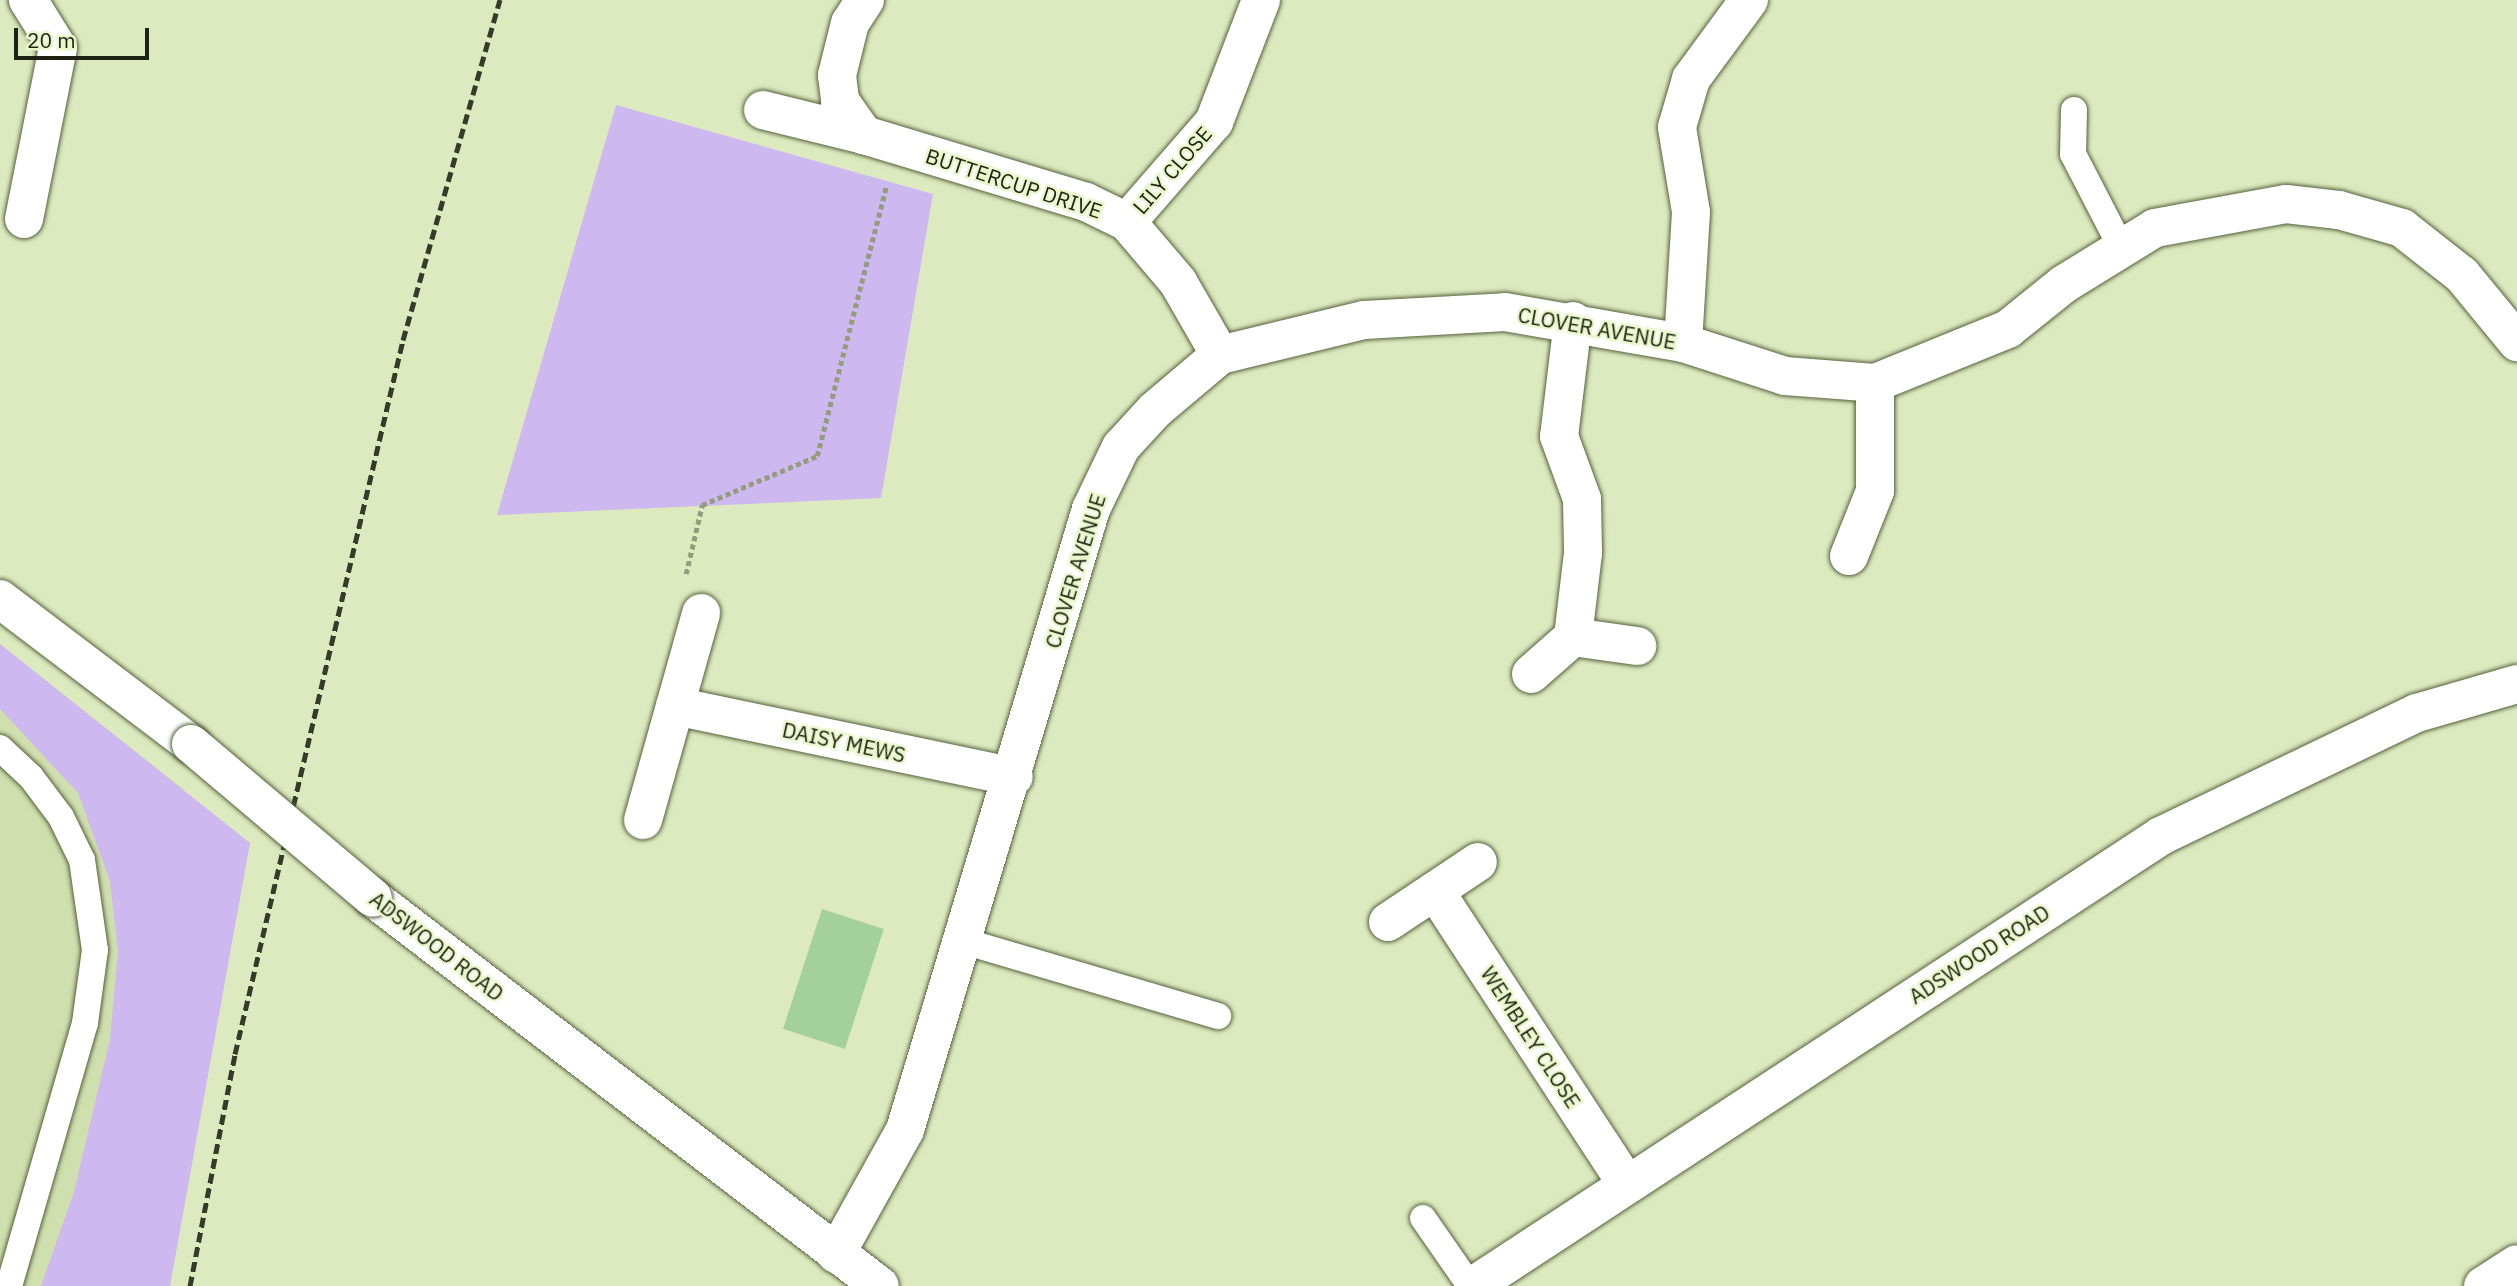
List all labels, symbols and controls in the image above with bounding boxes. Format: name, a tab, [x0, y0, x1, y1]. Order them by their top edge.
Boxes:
scale bar	[18, 14, 152, 58]
text: 20 m	[27, 26, 76, 54]
street label: LILY CLOSE	[1127, 121, 1217, 219]
street label: BUTTERCUP DRIVE	[923, 143, 1105, 223]
street label: CLOVER AVENUE	[1516, 302, 1678, 354]
street label: CLOVER AVENUE	[1040, 491, 1110, 651]
street label: DAISY MEWS	[780, 717, 908, 767]
street label: ADSWOOD ROAD	[365, 886, 509, 1006]
street label: ADSWOOD ROAD	[1904, 899, 2054, 1009]
street label: WEMBLEY CLOSE	[1476, 961, 1586, 1113]

